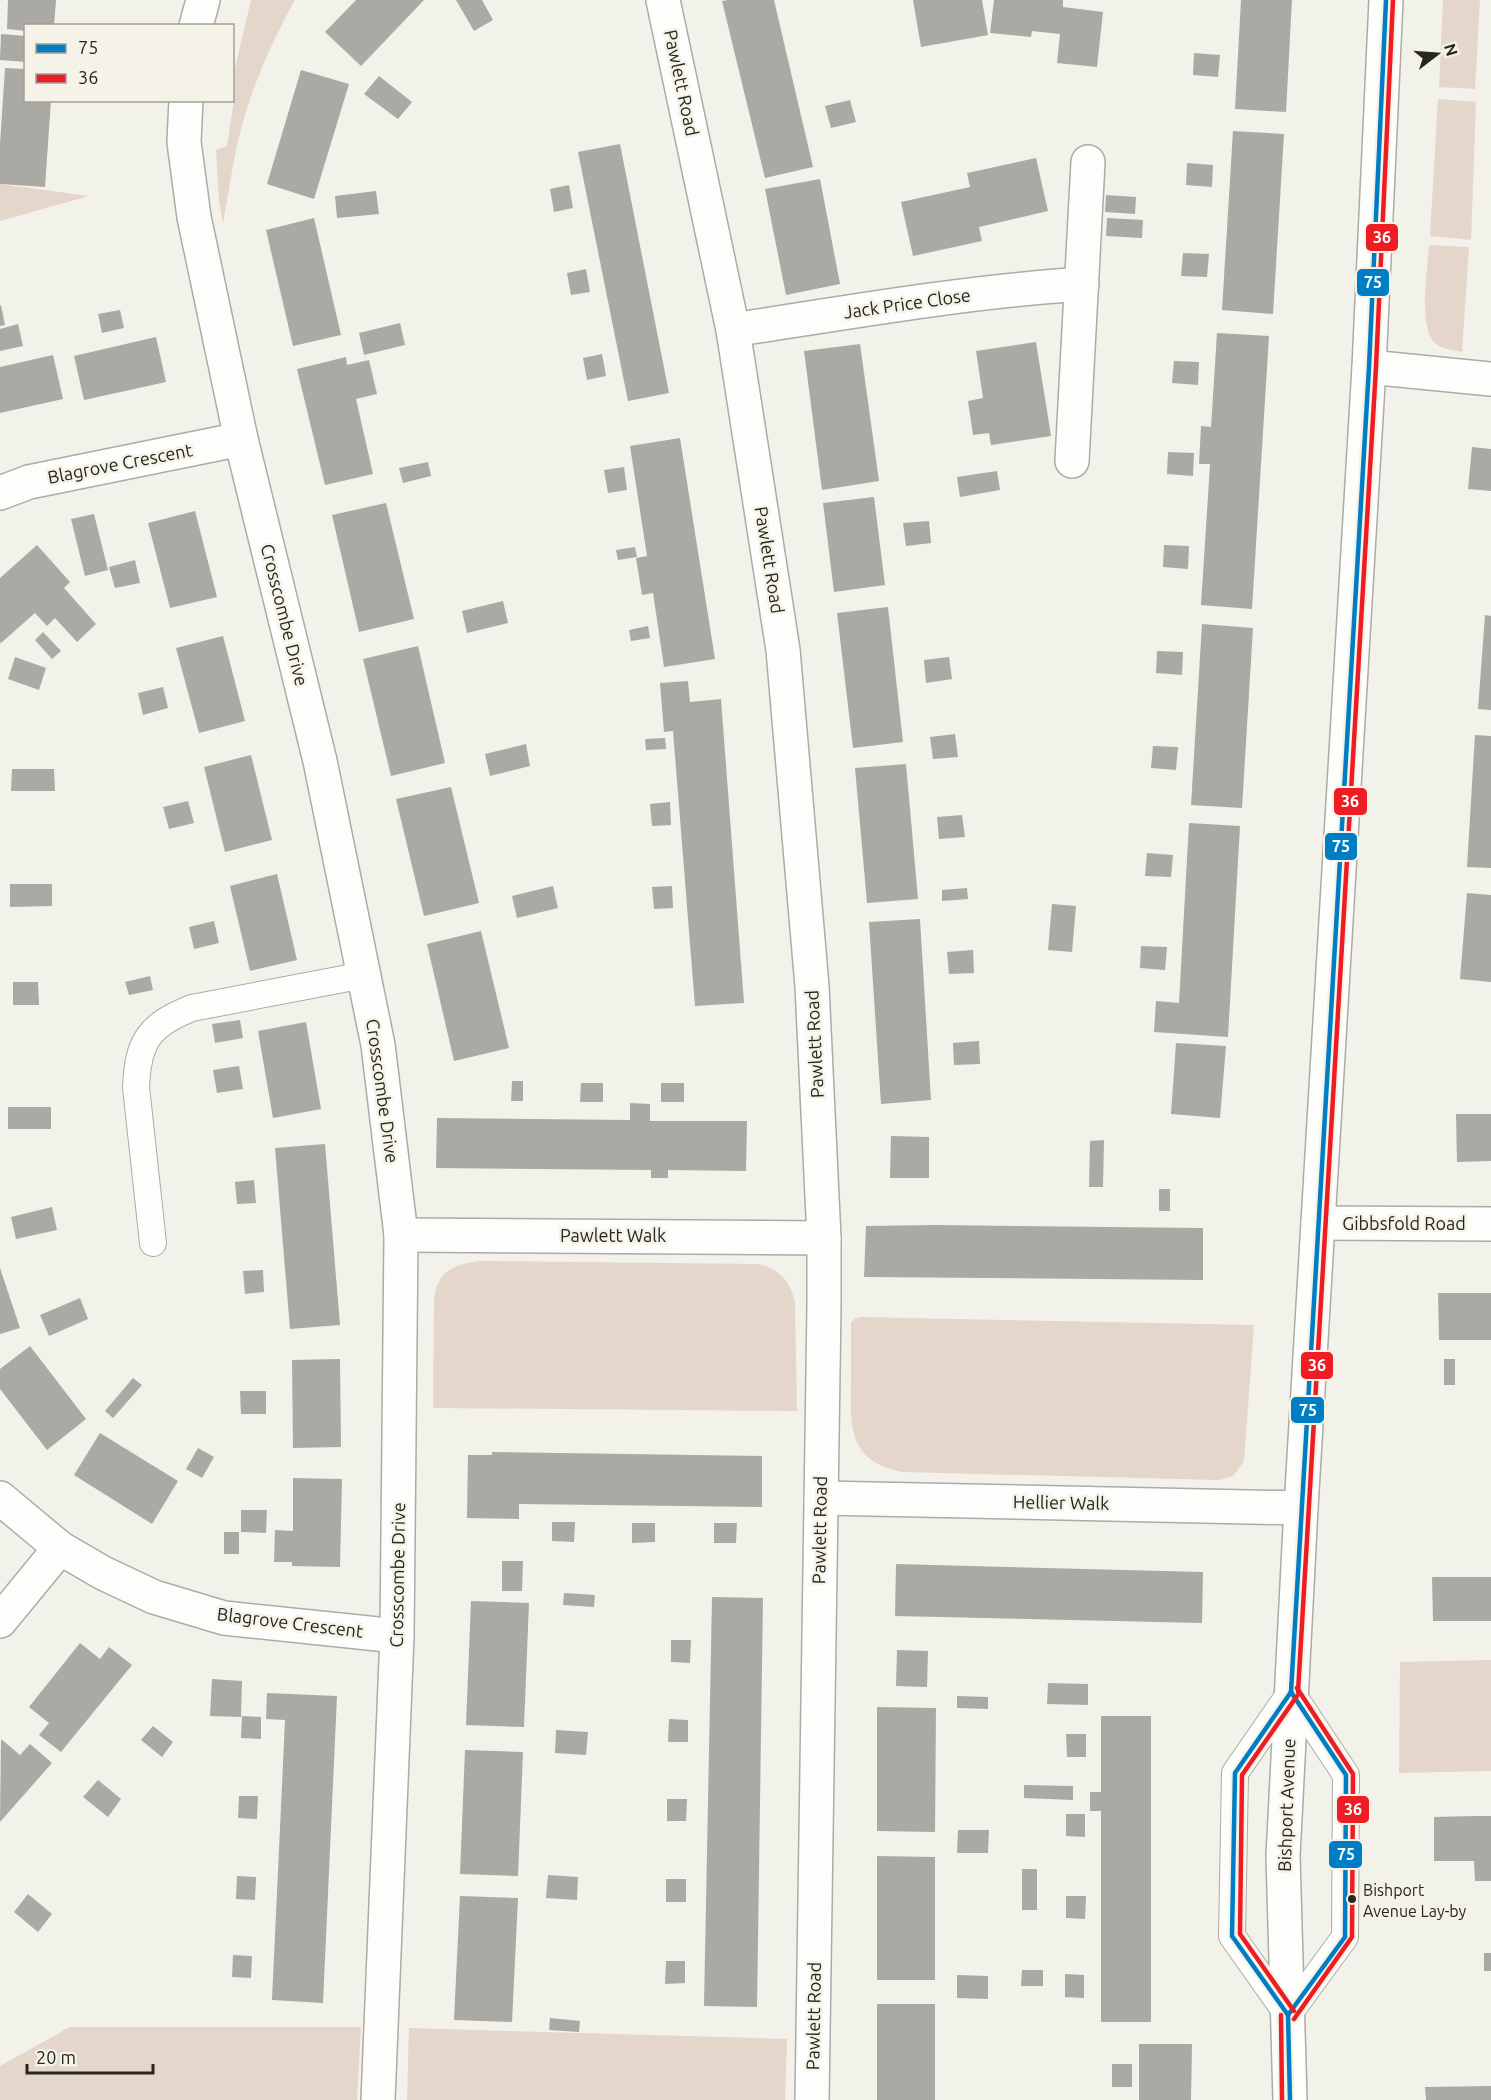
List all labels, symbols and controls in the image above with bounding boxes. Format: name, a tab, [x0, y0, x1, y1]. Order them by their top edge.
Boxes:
legend	[24, 24, 234, 102]
north arrow	[1407, 24, 1467, 84]
street label: Pawlett Road	[661, 28, 703, 138]
text: 75	[78, 37, 98, 57]
text: N	[1441, 41, 1462, 58]
text: 36	[78, 67, 98, 87]
line badge: 36	[1365, 223, 1399, 252]
text: 36	[1373, 228, 1391, 246]
line badge: 75	[1356, 268, 1390, 297]
text: 75	[1364, 273, 1382, 291]
street label: Jack Price Close	[842, 284, 972, 322]
street label: Blagrove Crescent	[46, 439, 194, 487]
street label: Pawlett Road	[752, 505, 788, 615]
street label: Crosscombe Drive	[258, 542, 312, 688]
line badge: 36	[1333, 787, 1368, 816]
text: 36	[1341, 792, 1359, 810]
line badge: 75	[1324, 832, 1358, 861]
text: 75	[1332, 837, 1350, 855]
street label: Pawlett Road	[801, 989, 827, 1099]
street label: Crosscombe Drive	[363, 1017, 403, 1164]
street label: Gibbsfold Road	[1342, 1213, 1466, 1233]
street label: Pawlett Walk	[560, 1225, 666, 1245]
line badge: 36	[1300, 1351, 1334, 1380]
text: 36	[1308, 1356, 1326, 1374]
line badge: 75	[1290, 1396, 1325, 1424]
text: 75	[1299, 1401, 1317, 1419]
street label: Pawlett Road	[808, 1476, 830, 1584]
street label: Hellier Walk	[1013, 1491, 1109, 1513]
street label: Crosscombe Drive	[386, 1502, 408, 1648]
street label: Blagrove Crescent	[216, 1603, 364, 1641]
street label: Bishport Avenue	[1274, 1738, 1298, 1872]
line badge: 36	[1336, 1795, 1370, 1824]
text: 36	[1344, 1800, 1362, 1818]
line badge: 75	[1328, 1840, 1363, 1869]
text: 75	[1337, 1845, 1355, 1863]
place label: Bishport Avenue Lay-by	[1363, 1881, 1467, 1920]
marker: Bishport Avenue Lay-by	[1346, 1893, 1358, 1905]
street label: Pawlett Road	[802, 1962, 824, 2070]
scale bar	[27, 2037, 153, 2075]
text: 20 m	[36, 2047, 76, 2067]

